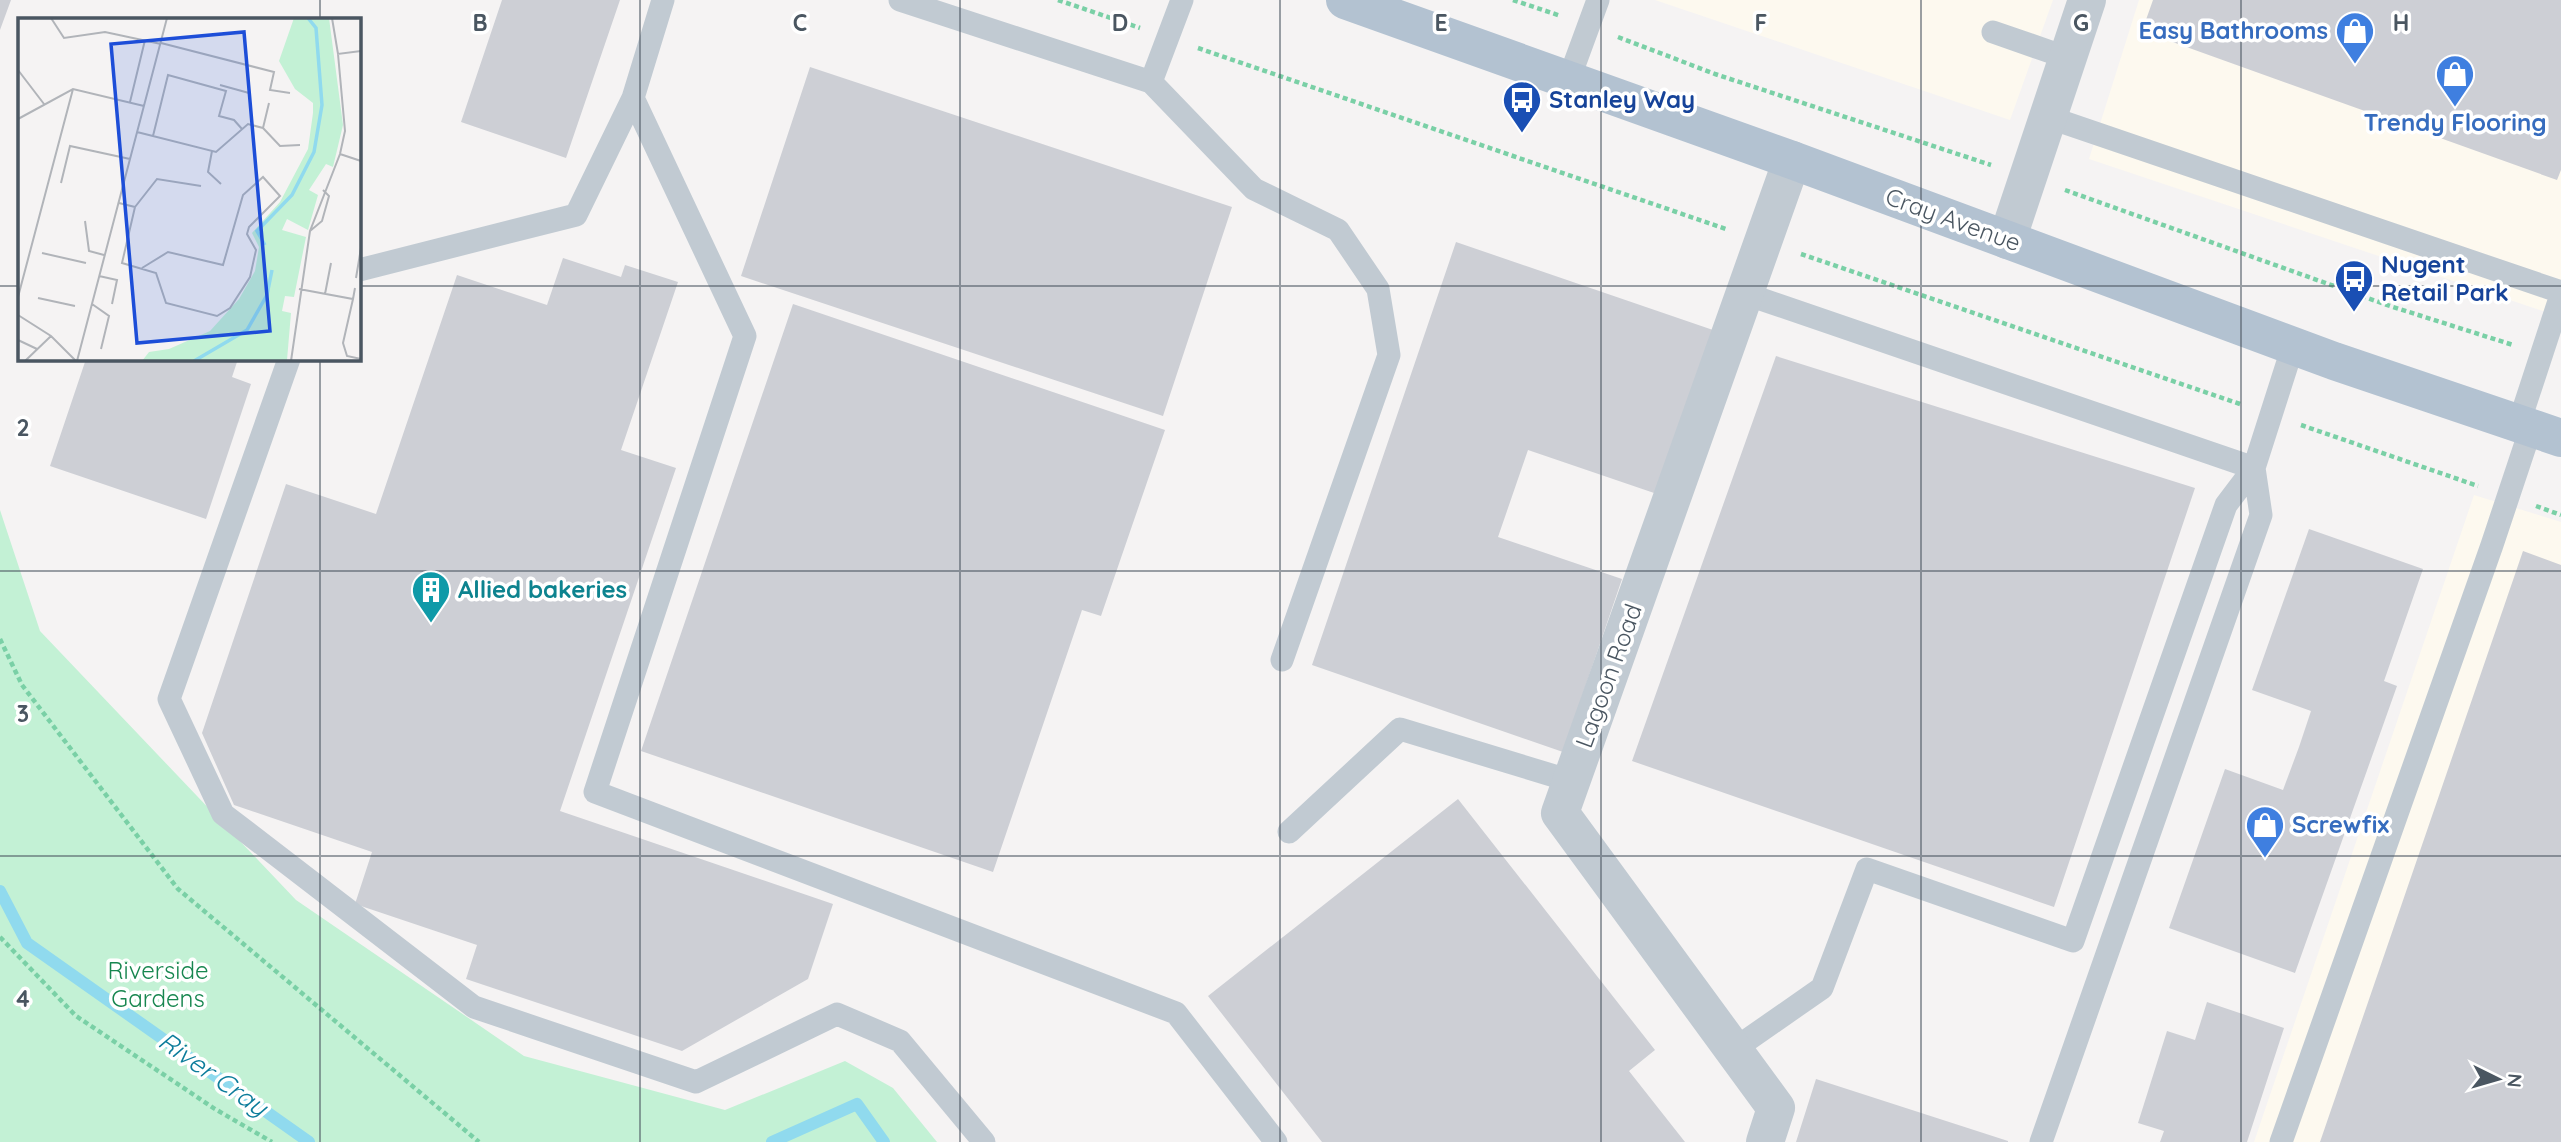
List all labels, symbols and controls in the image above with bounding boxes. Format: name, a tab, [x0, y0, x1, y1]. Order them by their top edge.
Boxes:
text: B	[472, 8, 488, 37]
text: C	[793, 8, 807, 37]
text: D	[1112, 8, 1128, 37]
text: E	[1434, 8, 1448, 37]
text: F	[1755, 8, 1767, 37]
text: G	[2073, 8, 2089, 37]
text: H	[2393, 8, 2409, 37]
shop icon: Easy Bathrooms	[2334, 10, 2376, 65]
place label: Easy Bathrooms	[2139, 15, 2328, 45]
inset map	[18, 18, 360, 360]
shop icon: Trendy Flooring	[2434, 53, 2476, 108]
bus stop icon: Stanley Way	[1501, 79, 1543, 134]
place label: Stanley Way	[1549, 84, 1695, 114]
place label: Trendy Flooring	[2363, 107, 2547, 137]
street label: Cray Avenue	[1882, 181, 2025, 257]
place label: Nugent Retail Park	[2381, 249, 2509, 307]
bus stop icon: Nugent Retail Park	[2333, 258, 2375, 313]
text: 2	[16, 413, 30, 442]
building icon: Allied bakeries	[410, 569, 452, 624]
place label: Allied bakeries	[458, 574, 627, 604]
street label: Lagoon Road	[1568, 600, 1648, 752]
text: 3	[17, 699, 29, 728]
shop icon: Screwfix	[2244, 804, 2286, 859]
place label: Screwfix	[2292, 809, 2389, 839]
park label: Riverside Gardens	[107, 955, 209, 1013]
text: 4	[16, 984, 30, 1013]
water label: River Cray	[152, 1024, 275, 1124]
north arrow	[2463, 1044, 2533, 1114]
text: N	[2502, 1072, 2527, 1088]

